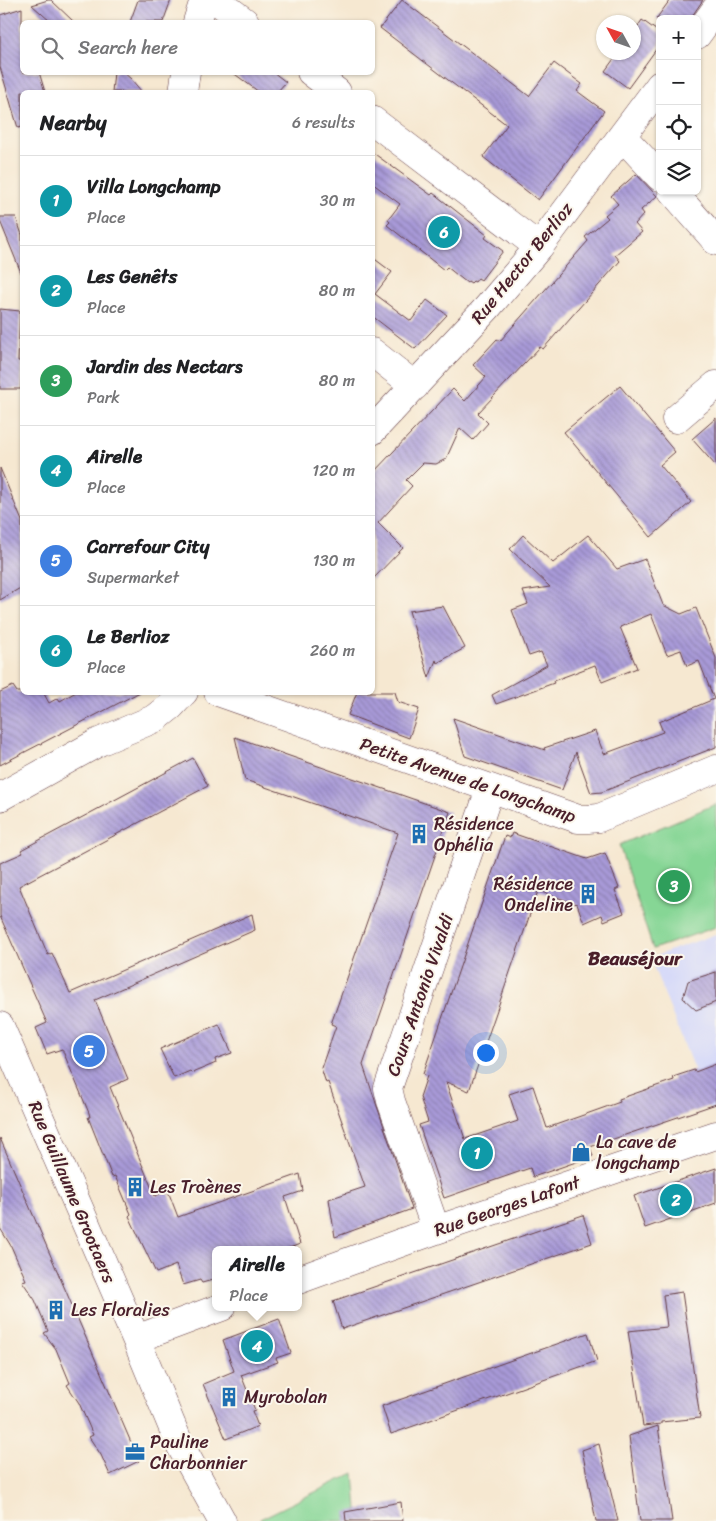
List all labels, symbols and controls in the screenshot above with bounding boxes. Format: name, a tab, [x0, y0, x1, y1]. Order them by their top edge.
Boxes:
north arrow	[596, 15, 641, 60]
map controls	[656, 15, 701, 195]
button: +	[656, 15, 701, 60]
search box	[20, 20, 375, 75]
text: Search here	[78, 31, 178, 64]
icon: search	[38, 34, 66, 62]
button: −	[656, 60, 701, 105]
text: Nearby	[40, 104, 106, 142]
button: locate	[656, 105, 701, 150]
text: 6 results	[292, 108, 355, 137]
button: layers	[656, 150, 701, 195]
text: Villa Longchamp	[87, 170, 221, 203]
text: 1	[53, 186, 59, 215]
text: 30 m	[320, 186, 355, 215]
street label: Rue Hector Berlioz	[462, 194, 582, 331]
text: Place	[87, 203, 126, 232]
pin: 6	[428, 213, 460, 251]
text: Les Genêts	[87, 260, 177, 293]
text: 2	[51, 276, 61, 305]
text: 80 m	[319, 276, 355, 305]
text: Place	[87, 293, 126, 322]
text: Jardin des Nectars	[87, 350, 242, 383]
text: 3	[52, 366, 60, 395]
text: 80 m	[319, 366, 355, 395]
text: Park	[87, 383, 120, 412]
text: Airelle	[87, 440, 142, 473]
text: 4	[51, 456, 61, 485]
text: 120 m	[312, 456, 355, 485]
text: Place	[87, 473, 126, 502]
text: Carrefour City	[87, 530, 209, 563]
text: 5	[51, 546, 61, 575]
text: 130 m	[313, 546, 355, 575]
text: Supermarket	[87, 563, 179, 592]
text: Le Berlioz	[87, 620, 170, 653]
text: 6	[51, 636, 61, 665]
text: 260 m	[310, 636, 355, 665]
text: Place	[87, 653, 126, 682]
street label: Petite Avenue de Longchamp	[356, 728, 581, 832]
place label: Résidence Ophélia	[434, 808, 514, 861]
building icon: Résidence Ophélia	[408, 823, 430, 845]
pin: 3	[658, 867, 690, 905]
place label: Résidence Ondeline	[493, 868, 573, 921]
building icon: Résidence Ondeline	[577, 883, 599, 905]
street label: Cours Antonio Vivaldi	[377, 909, 463, 1081]
district label: Beauséjour	[588, 942, 683, 975]
pin: 5	[73, 1032, 105, 1070]
your location	[473, 1040, 499, 1066]
street label: Rue Guillaume Grootaers	[19, 1096, 125, 1289]
place label: La cave de longchamp	[596, 1126, 680, 1179]
pin: 1	[461, 1134, 493, 1172]
shop icon: La cave de longchamp	[570, 1141, 592, 1163]
street label: Rue Georges Lafont	[430, 1166, 585, 1246]
place label: Les Troènes	[150, 1171, 242, 1203]
building icon: Les Troènes	[124, 1176, 146, 1198]
pin: 2	[660, 1181, 692, 1219]
popup	[212, 1246, 302, 1311]
text: Airelle	[229, 1248, 285, 1281]
text: Place	[229, 1281, 268, 1310]
place label: Les Floralies	[71, 1294, 170, 1326]
building icon: Les Floralies	[45, 1299, 67, 1321]
pin: 4	[241, 1327, 273, 1365]
place label: Myrobolan	[244, 1381, 327, 1413]
building icon: Myrobolan	[218, 1386, 240, 1408]
place label: Pauline Charbonnier	[150, 1426, 248, 1479]
office icon: Pauline Charbonnier	[124, 1441, 146, 1463]

